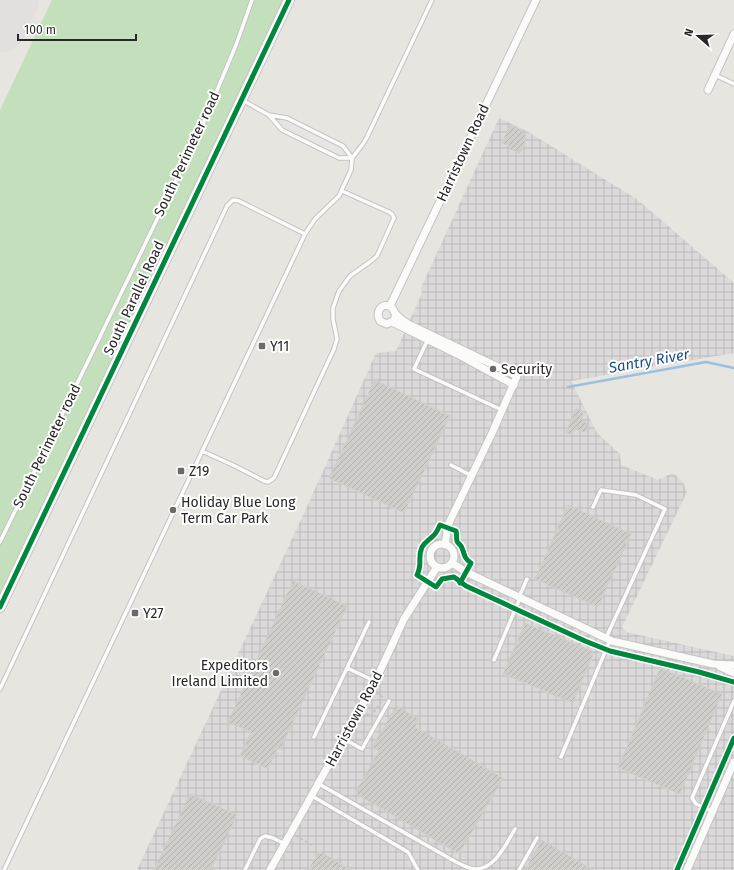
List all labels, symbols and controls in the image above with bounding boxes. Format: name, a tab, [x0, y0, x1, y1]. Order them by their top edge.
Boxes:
scale bar	[18, 16, 136, 42]
north arrow	[678, 16, 718, 56]
text: 100 m	[24, 23, 56, 37]
text: N	[682, 27, 696, 38]
street label: South Perimeter road	[151, 89, 223, 219]
street label: Harristown Road	[433, 102, 493, 204]
street label: South Parallel Road	[100, 238, 168, 358]
place label: Y11	[270, 338, 289, 355]
marker: Y11	[257, 341, 267, 351]
water label: Santry River	[606, 345, 692, 377]
place label: Security	[501, 361, 552, 378]
marker: Security	[488, 364, 498, 374]
street label: South Perimeter road	[10, 381, 84, 511]
place label: Z19	[189, 463, 209, 480]
marker: Z19	[176, 466, 186, 476]
place label: Holiday Blue Long Term Car Park	[181, 494, 296, 527]
marker: Holiday Blue Long Term Car Park	[168, 505, 178, 515]
place label: Y27	[143, 605, 163, 622]
marker: Y27	[130, 608, 140, 618]
place label: Expeditors Ireland Limited	[172, 657, 268, 690]
marker: Expeditors Ireland Limited	[271, 668, 281, 678]
street label: Harristown Road	[322, 668, 386, 770]

